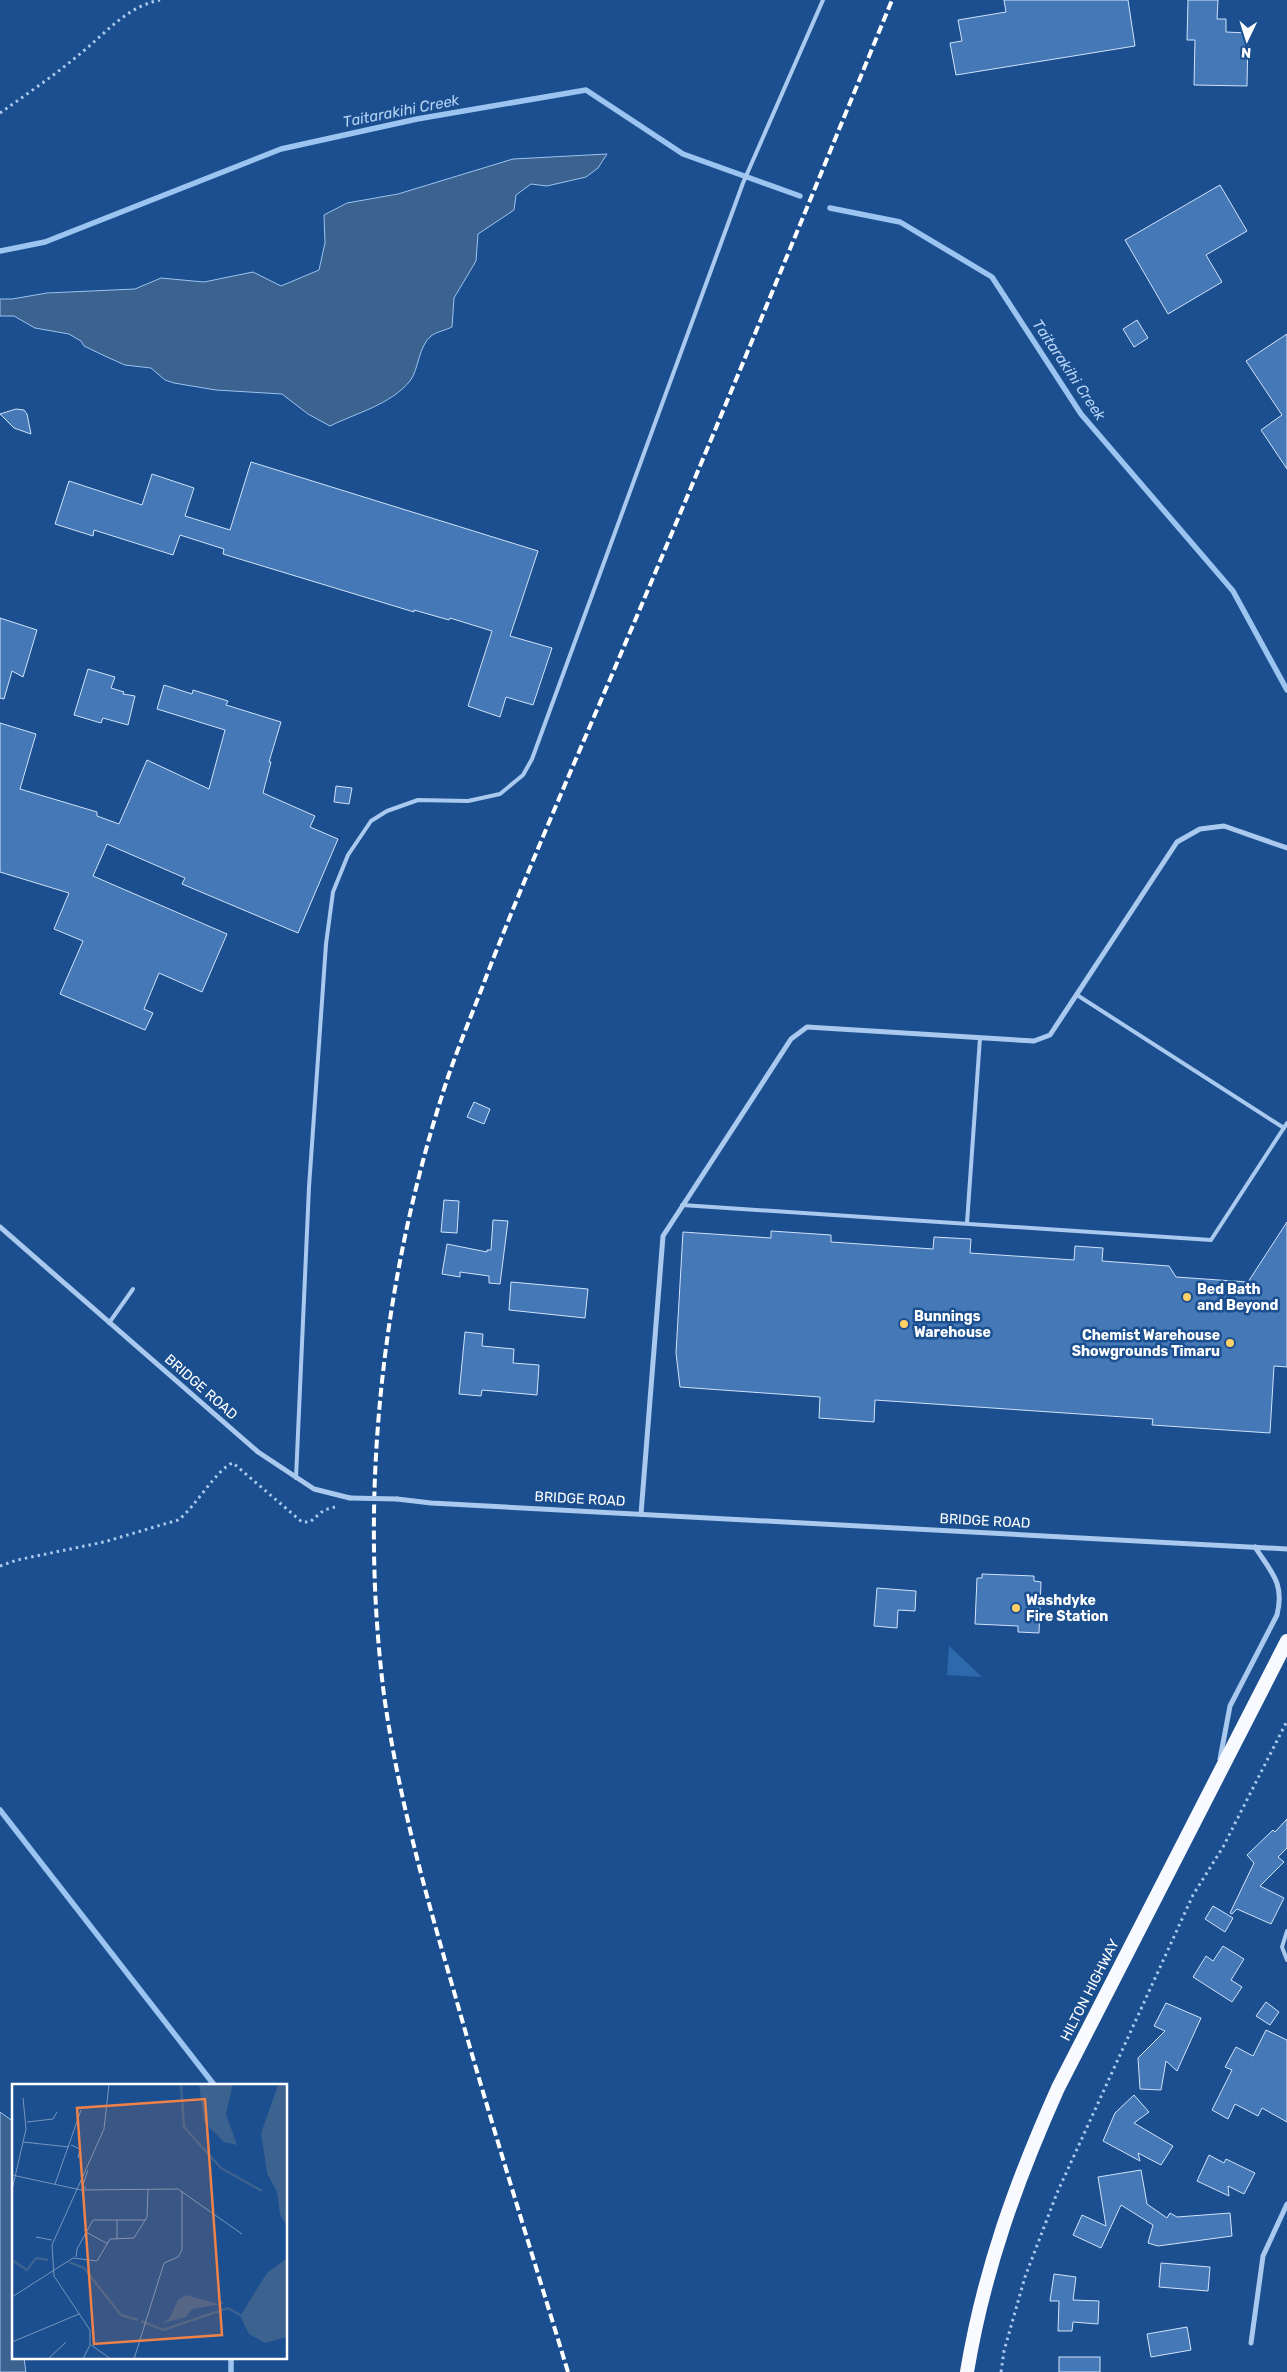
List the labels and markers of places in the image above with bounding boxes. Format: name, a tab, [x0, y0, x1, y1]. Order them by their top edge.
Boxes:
place label: Bed Bath and Beyond	[1197, 1281, 1279, 1314]
marker: Bed Bath and Beyond	[1181, 1291, 1193, 1303]
place label: Bunnings Warehouse	[914, 1308, 991, 1341]
marker: Bunnings Warehouse	[898, 1318, 910, 1330]
place label: Chemist Warehouse Showgrounds Timaru	[1072, 1327, 1220, 1360]
marker: Chemist Warehouse Showgrounds Timaru	[1224, 1337, 1236, 1349]
place label: Washdyke Fire Station	[1026, 1592, 1108, 1625]
marker: Washdyke Fire Station	[1010, 1602, 1022, 1614]

